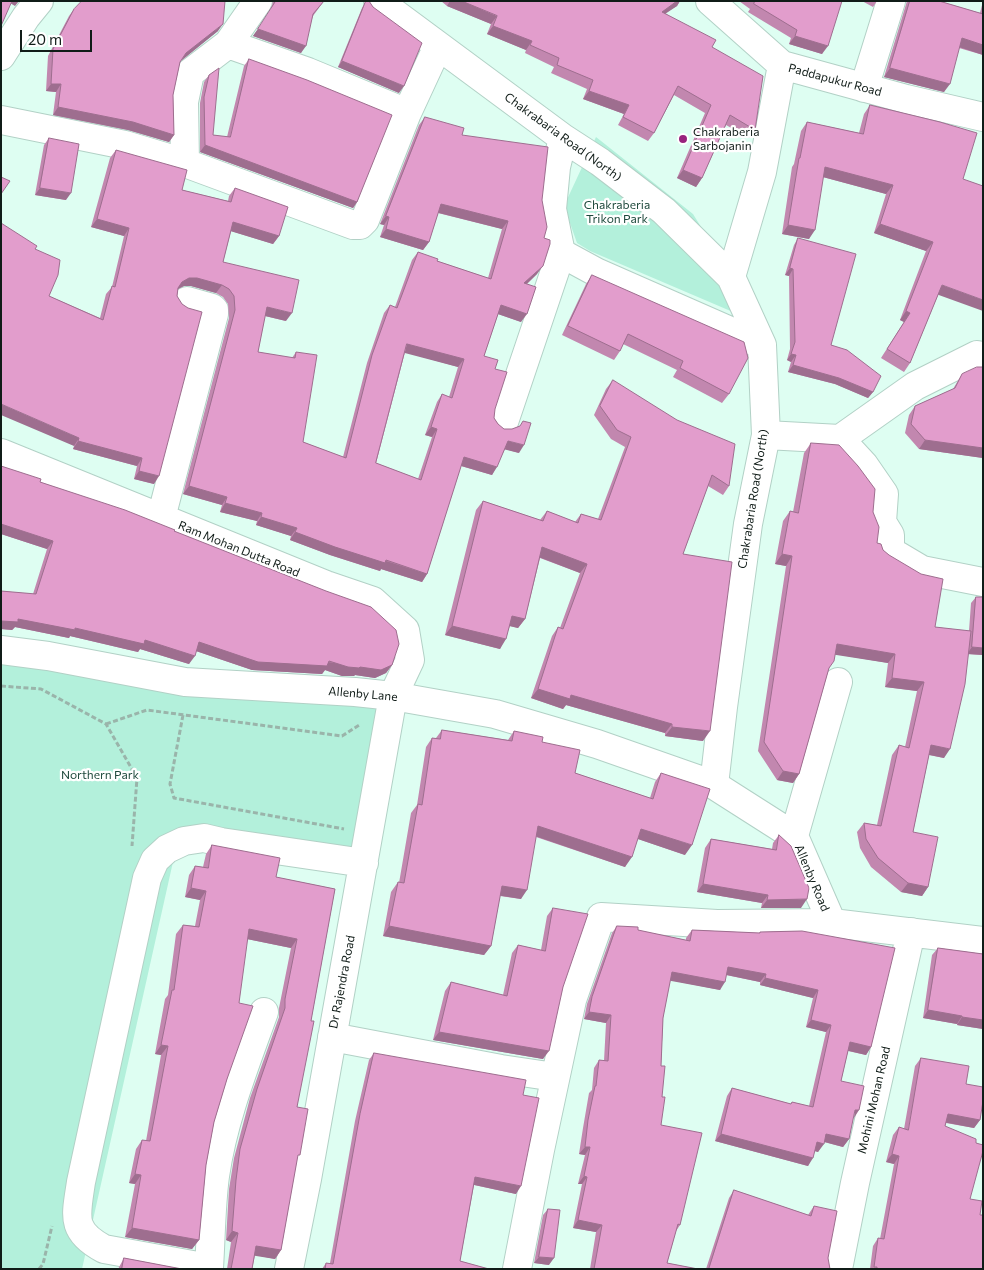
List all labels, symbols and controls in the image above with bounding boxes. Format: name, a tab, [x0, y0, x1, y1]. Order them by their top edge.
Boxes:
scale bar	[22, 20, 95, 52]
text: 20 m	[28, 30, 62, 48]
street label: Paddapukur Road	[787, 61, 883, 99]
street label: Chakrabaria Road (North)	[502, 90, 624, 184]
place label: Chakraberia Sarbojanin	[693, 125, 759, 153]
marker: Chakraberia Sarbojanin	[677, 133, 689, 145]
park label: Chakraberia Trikon Park	[584, 198, 650, 226]
street label: Chakrabaria Road (North)	[735, 428, 771, 570]
street label: Ram Mohan Dutta Road	[176, 518, 302, 580]
street label: Allenby Lane	[328, 684, 398, 704]
park label: Northern Park	[61, 768, 139, 782]
street label: Allenby Road	[791, 842, 833, 914]
street label: Dr Rajendra Road	[326, 934, 358, 1030]
street label: Mohini Mohan Road	[855, 1045, 893, 1155]

